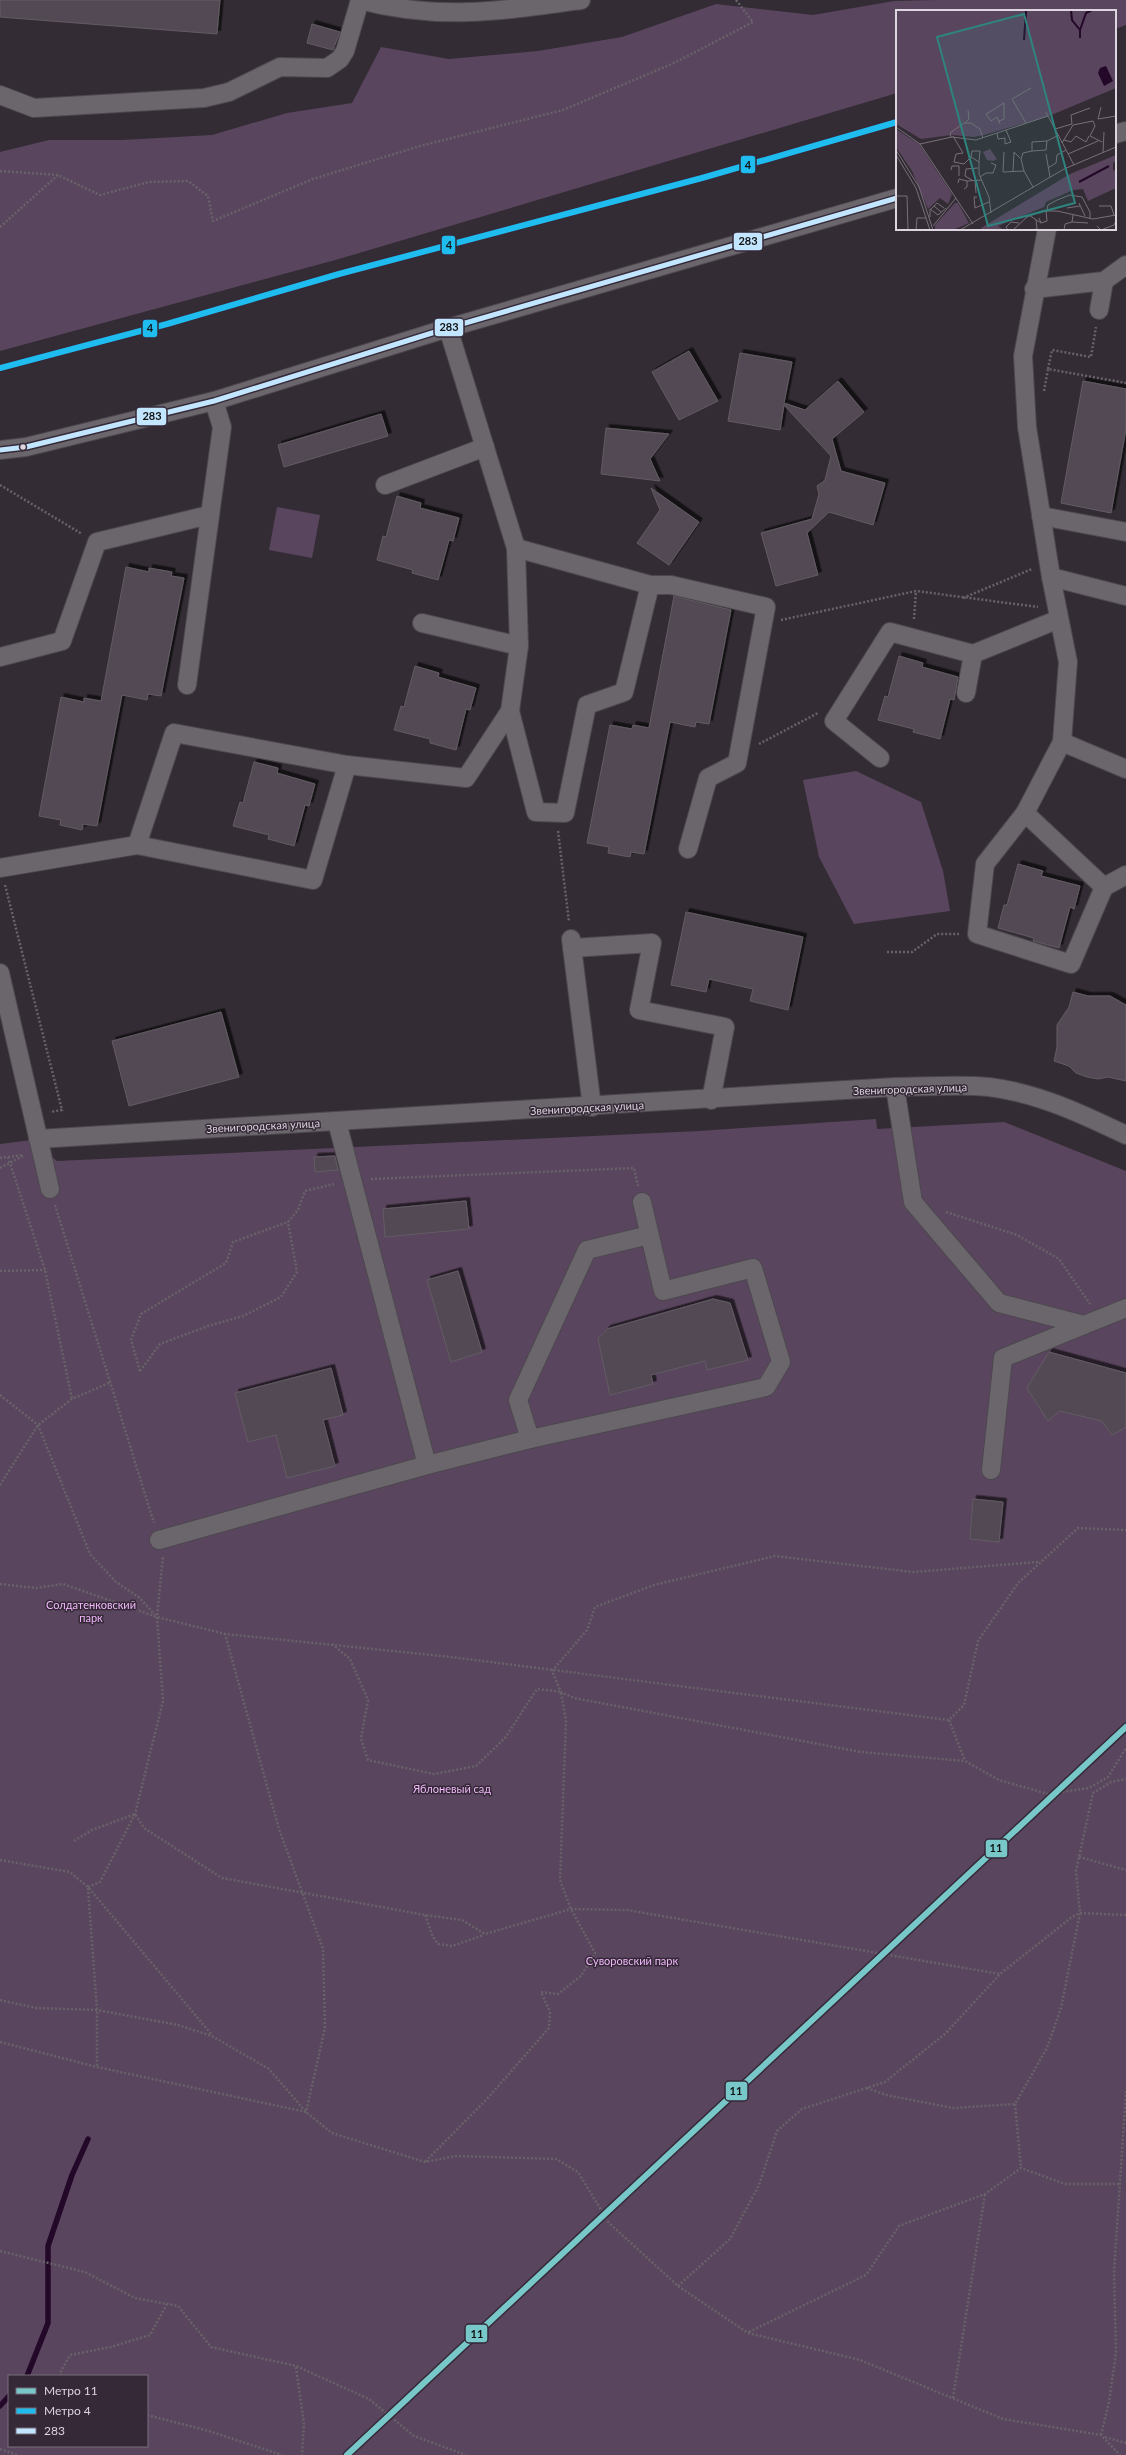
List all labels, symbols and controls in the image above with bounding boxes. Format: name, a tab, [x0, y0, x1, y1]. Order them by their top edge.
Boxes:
inset map	[896, 10, 1116, 230]
line badge: 4	[740, 155, 756, 174]
text: 4	[745, 158, 752, 171]
line badge: 283	[733, 232, 763, 251]
text: 283	[738, 234, 758, 247]
line badge: 4	[441, 235, 456, 255]
text: 4	[446, 238, 453, 251]
line badge: 283	[434, 318, 464, 337]
line badge: 4	[142, 319, 158, 338]
text: 283	[439, 320, 459, 333]
text: 4	[147, 321, 154, 334]
line badge: 283	[136, 407, 167, 426]
text: 283	[142, 409, 162, 422]
unlabelled marker	[18, 442, 28, 452]
street label: Звенигородская улица	[853, 1080, 967, 1097]
street label: Звенигородская улица	[530, 1098, 644, 1117]
street label: Звенигородская улица	[206, 1116, 320, 1135]
park label: Солдатенковский парк	[46, 1598, 136, 1624]
park label: Яблоневый сад	[412, 1782, 491, 1795]
line badge: 11	[985, 1839, 1008, 1858]
text: 11	[990, 1841, 1002, 1854]
park label: Суворовский парк	[586, 1954, 678, 1967]
line badge: 11	[725, 2081, 748, 2101]
text: 11	[730, 2084, 742, 2097]
line badge: 11	[465, 2324, 488, 2343]
text: 11	[471, 2327, 483, 2340]
legend	[8, 2375, 148, 2447]
text: Метро 11	[44, 2383, 98, 2398]
text: Метро 4	[44, 2403, 91, 2418]
text: 283	[44, 2423, 65, 2438]

